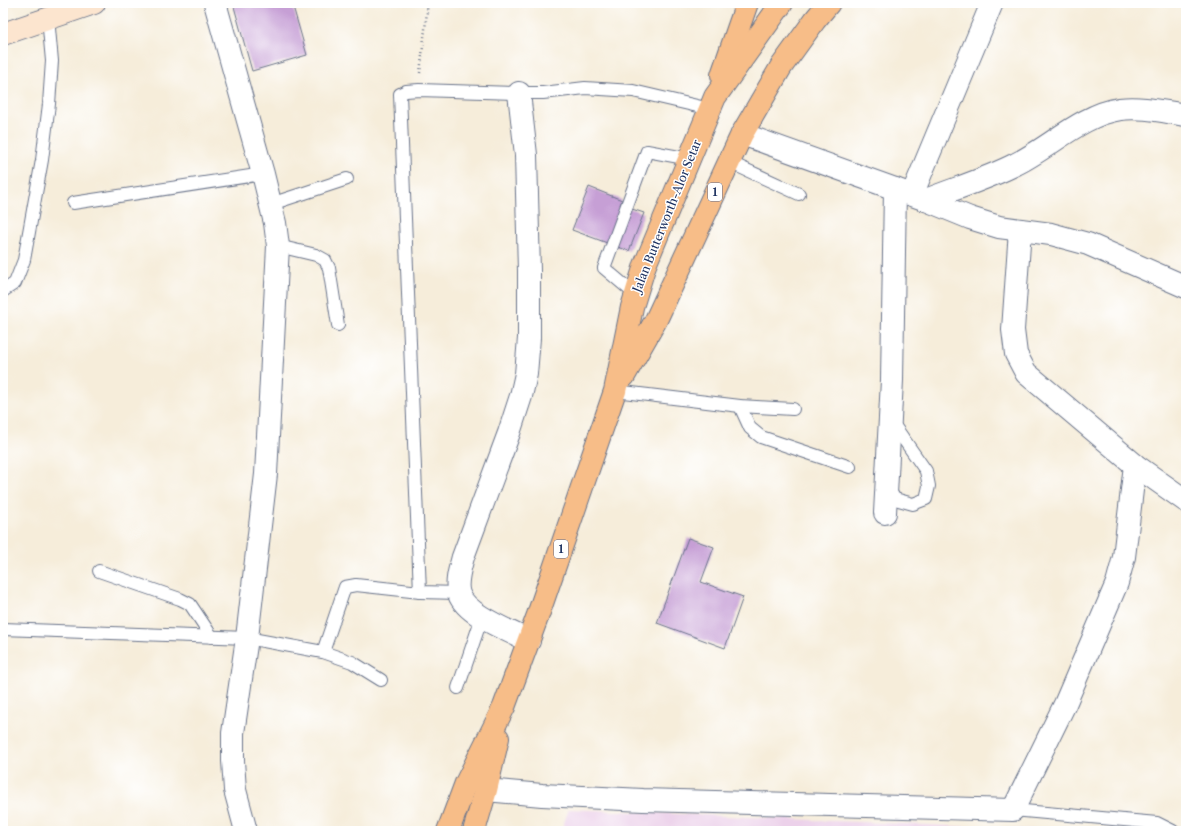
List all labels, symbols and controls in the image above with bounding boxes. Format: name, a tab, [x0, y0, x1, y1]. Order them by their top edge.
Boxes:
street label: Jalan Butterworth-Alor Setar	[628, 137, 704, 296]
road number: 1	[708, 183, 722, 201]
road number: 1	[554, 540, 568, 558]

